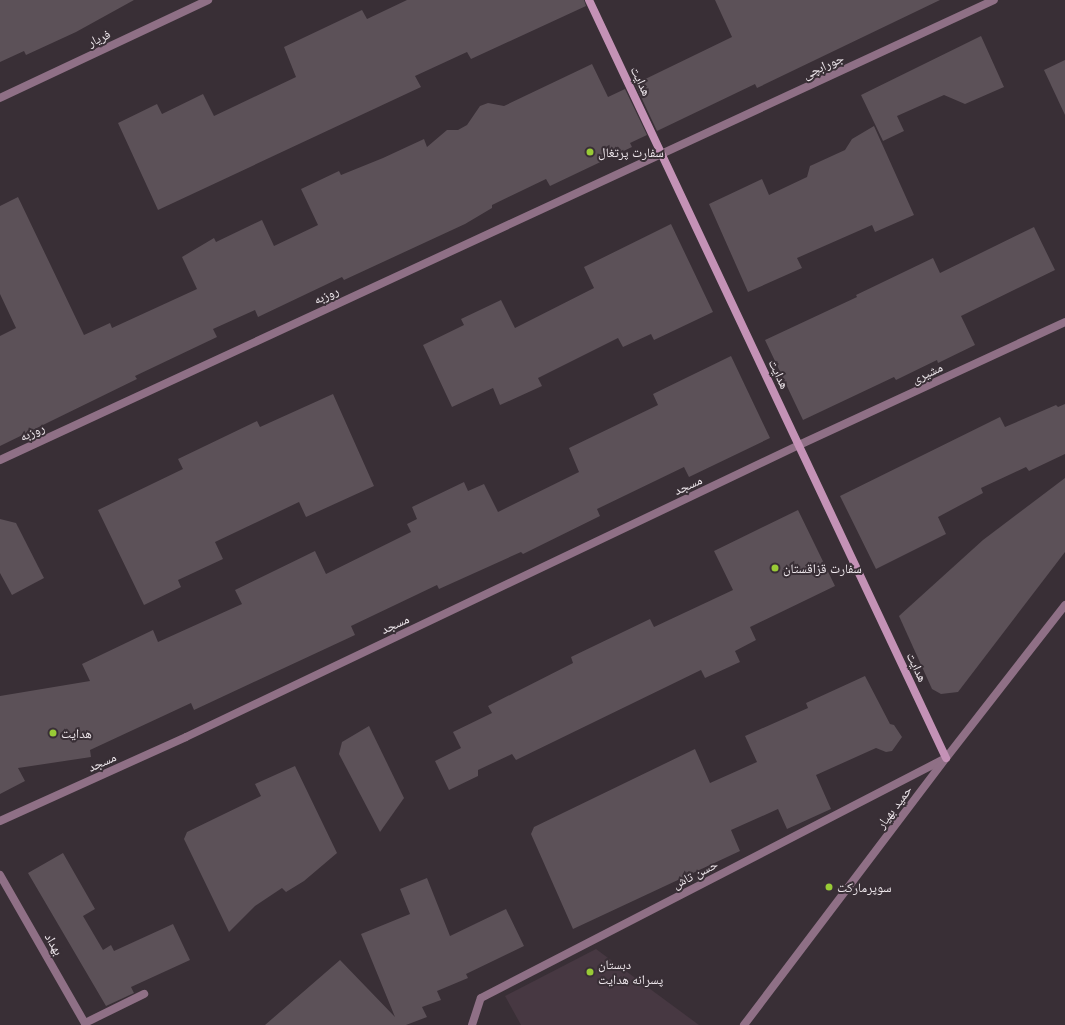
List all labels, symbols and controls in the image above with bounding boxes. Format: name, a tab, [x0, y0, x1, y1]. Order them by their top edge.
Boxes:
street label: فریار	[85, 26, 113, 50]
street label: جورابچی	[800, 50, 846, 82]
street label: هدایت	[627, 64, 655, 98]
place label: سفارت پرتغال	[598, 144, 664, 160]
marker: سفارت پرتغال	[585, 147, 595, 157]
street label: روزبه	[311, 283, 341, 307]
street label: هدایت	[765, 357, 793, 391]
street label: مشیری	[909, 359, 945, 387]
street label: روزبه	[17, 420, 47, 444]
street label: مسجد	[671, 472, 705, 498]
place label: سفارت قزاقستان	[783, 560, 862, 576]
marker: سفارت قزاقستان	[770, 563, 780, 573]
street label: مسجد	[378, 611, 412, 637]
street label: هدایت	[903, 650, 931, 684]
place label: هدایت	[61, 725, 92, 741]
marker: هدایت	[48, 728, 58, 738]
street label: مسجد	[85, 749, 119, 775]
street label: حمید بهیار	[873, 783, 915, 831]
street label: حسن تاش	[670, 856, 720, 892]
place label: سوپرمارکت	[837, 879, 892, 895]
marker: سوپرمارکت	[824, 882, 834, 892]
street label: بهداد	[41, 930, 67, 958]
place label: دبستان پسرانه هدایت	[598, 957, 663, 988]
marker: دبستان پسرانه هدایت	[585, 967, 595, 977]

